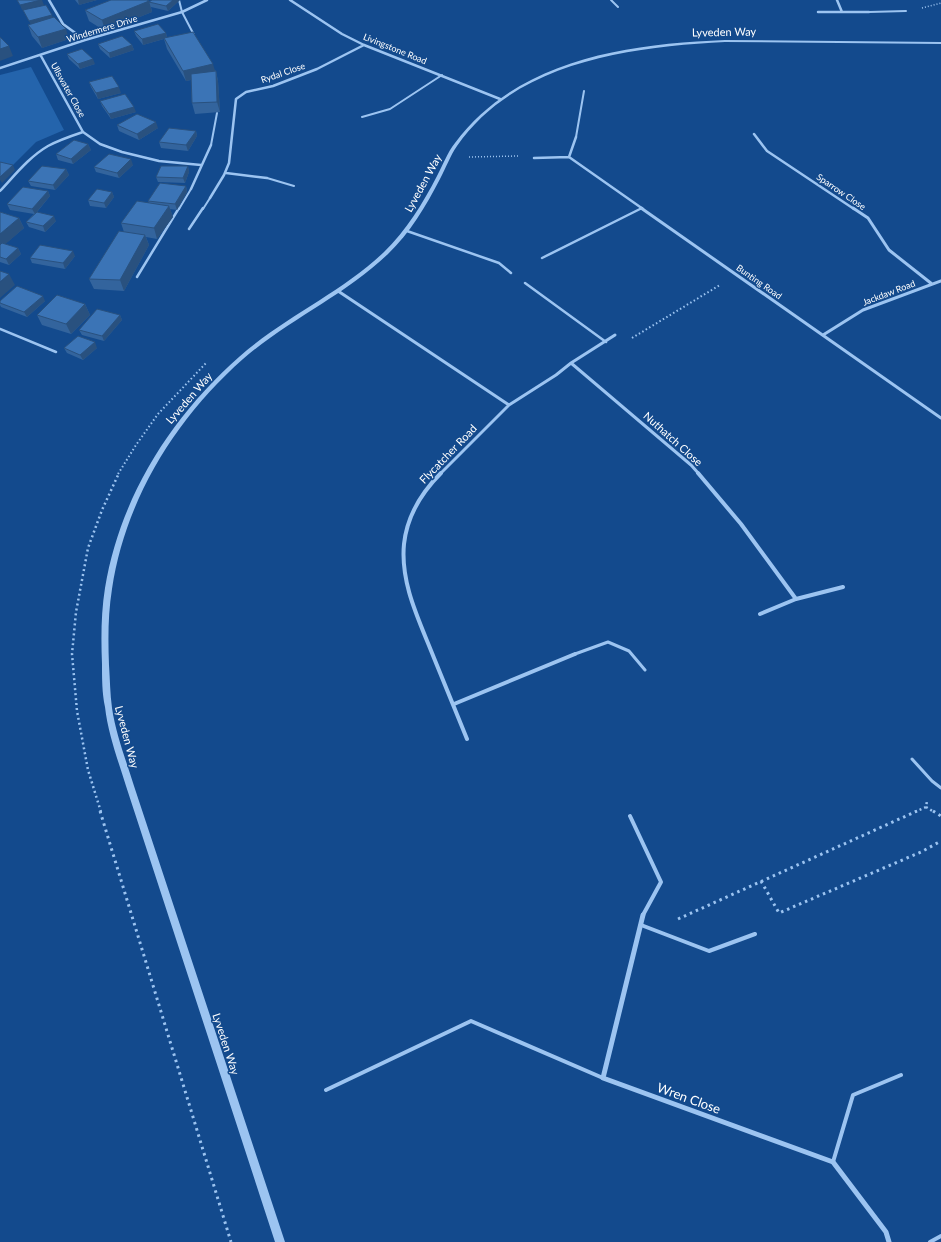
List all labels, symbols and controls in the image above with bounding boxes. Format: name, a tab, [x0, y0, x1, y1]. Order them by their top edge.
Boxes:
street label: Windermere Drive	[65, 12, 139, 44]
street label: Lyveden Way	[692, 24, 757, 39]
street label: Livingstone Road	[362, 31, 429, 66]
street label: Ullswater Close	[49, 60, 88, 119]
street label: Rydal Close	[259, 60, 307, 85]
street label: Lyveden Way	[401, 151, 444, 214]
street label: Sparrow Close	[815, 171, 868, 212]
street label: Bunting Road	[734, 262, 784, 301]
street label: Jackdaw Road	[861, 277, 917, 308]
street label: Lyveden Way	[163, 369, 215, 426]
street label: Nuthatch Close	[641, 409, 706, 469]
street label: Flycatcher Road	[416, 421, 479, 486]
street label: Lyveden Way	[113, 704, 142, 770]
street label: Lyveden Way	[210, 1011, 243, 1077]
street label: Wren Close	[655, 1079, 723, 1117]

